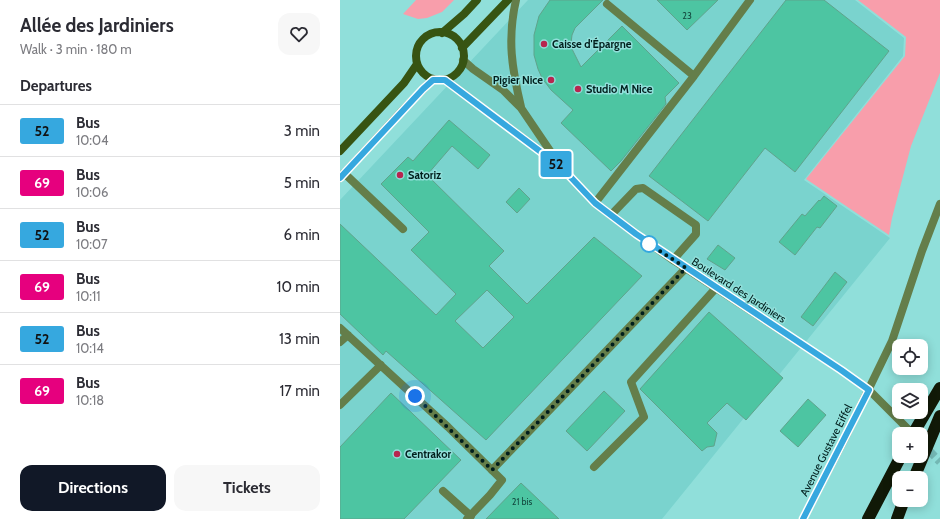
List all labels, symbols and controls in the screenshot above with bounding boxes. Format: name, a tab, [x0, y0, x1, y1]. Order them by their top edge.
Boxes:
house number: 23	[682, 10, 692, 21]
button: heart	[278, 13, 320, 55]
text: Allée des Jardiniers	[20, 14, 174, 37]
place label: Caisse d'Épargne	[552, 37, 632, 51]
marker: Caisse d'Épargne	[539, 39, 549, 49]
text: Walk · 3 min · 180 m	[20, 41, 132, 57]
place label: Pigier Nice	[493, 73, 543, 87]
marker: Pigier Nice	[546, 75, 556, 85]
text: Departures	[20, 77, 92, 95]
place label: Studio M Nice	[586, 82, 653, 96]
marker: Studio M Nice	[573, 84, 583, 94]
text: Bus	[76, 114, 100, 132]
text: 52	[35, 122, 49, 140]
text: 3 min	[284, 122, 320, 140]
text: 10:04	[76, 132, 109, 148]
line badge: 52	[538, 151, 574, 177]
text: 52	[549, 155, 563, 173]
text: Bus	[76, 166, 100, 184]
place label: Satoriz	[408, 168, 442, 182]
marker: Satoriz	[395, 170, 405, 180]
text: 69	[34, 174, 50, 192]
text: 5 min	[284, 174, 320, 192]
text: 10:06	[76, 184, 108, 200]
text: Bus	[76, 218, 100, 236]
text: 52	[35, 226, 49, 244]
text: 6 min	[283, 226, 320, 244]
unlabelled marker	[640, 235, 658, 253]
text: 10:07	[76, 236, 108, 252]
street label: Boulevard des Jardiniers	[689, 254, 789, 326]
text: Bus	[76, 270, 100, 288]
text: 69	[34, 278, 50, 296]
text: 10 min	[277, 278, 320, 296]
text: 10:11	[76, 288, 101, 304]
text: Bus	[76, 322, 100, 340]
text: 52	[35, 330, 49, 348]
text: 13 min	[279, 330, 320, 348]
map controls	[892, 339, 928, 507]
button: locate	[892, 339, 928, 375]
text: 10:14	[76, 340, 104, 356]
text: Bus	[76, 374, 100, 392]
text: 69	[34, 382, 50, 400]
text: 17 min	[279, 382, 320, 400]
button: layers	[892, 383, 928, 419]
your location	[405, 386, 425, 406]
text: 10:18	[76, 392, 104, 408]
street label: Avenue Gustave Eiffel	[797, 401, 855, 498]
button: +	[892, 427, 928, 463]
place label: Centrakor	[405, 447, 451, 461]
marker: Centrakor	[392, 449, 402, 459]
button: Directions	[20, 465, 166, 511]
button: Tickets	[174, 465, 320, 511]
button: −	[892, 471, 928, 507]
house number: 21 bis	[512, 496, 532, 507]

